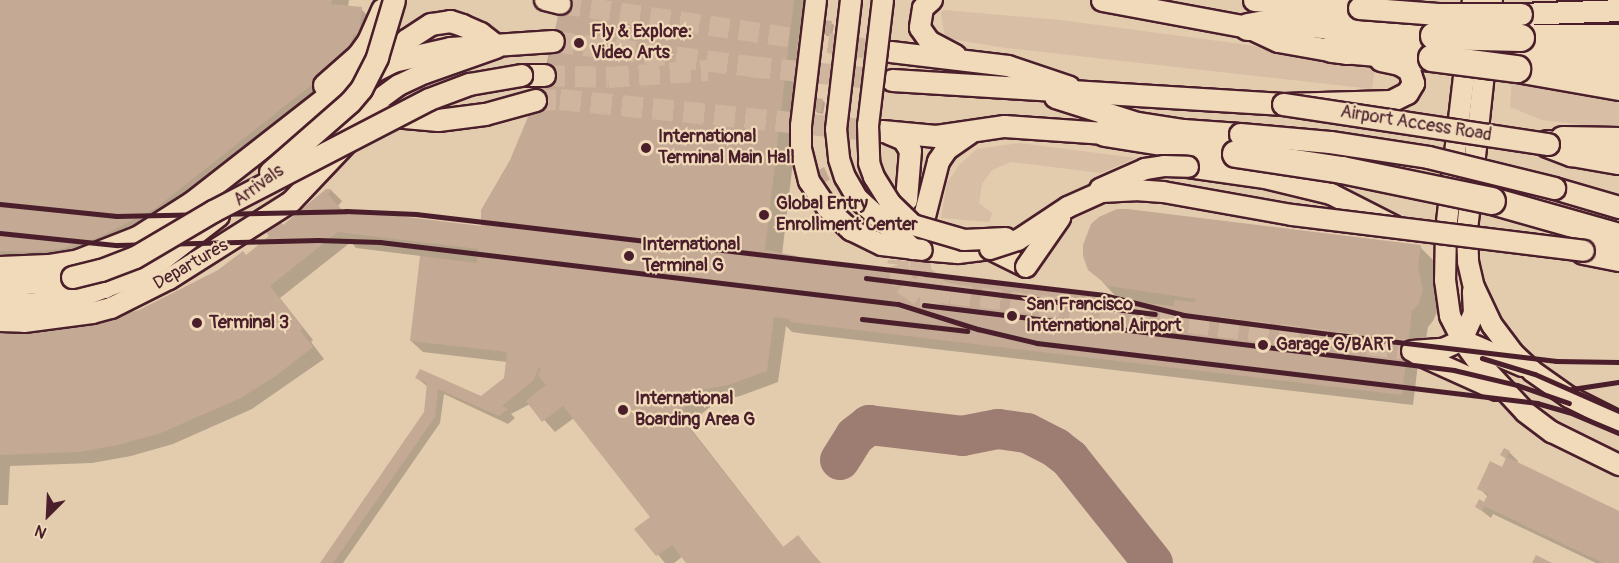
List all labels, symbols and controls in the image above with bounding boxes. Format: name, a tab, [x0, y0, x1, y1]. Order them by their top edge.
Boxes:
place label: Fly & Explore: Video Arts	[591, 22, 693, 64]
marker: Fly & Explore: Video Arts	[572, 36, 586, 50]
street label: Airport Access Road	[1339, 101, 1493, 147]
place label: International Terminal Main Hall	[658, 127, 795, 170]
marker: International Terminal Main Hall	[639, 141, 653, 155]
street label: Arrivals	[230, 160, 288, 212]
place label: Global Entry Enrollment Center	[776, 194, 918, 236]
marker: Global Entry Enrollment Center	[757, 208, 771, 222]
street label: Departures	[150, 235, 232, 295]
place label: International Terminal G	[642, 235, 740, 278]
marker: International Terminal G	[620, 247, 638, 265]
place label: San Francisco International Airport	[1026, 295, 1182, 338]
marker: San Francisco International Airport	[1003, 307, 1021, 325]
place label: Terminal 3	[209, 312, 289, 334]
marker: Terminal 3	[190, 316, 204, 330]
place label: Garage G/BART	[1276, 334, 1394, 356]
marker: Garage G/BART	[1254, 336, 1272, 354]
place label: International Boarding Area G	[635, 389, 755, 432]
marker: International Boarding Area G	[616, 403, 630, 417]
north arrow	[18, 485, 78, 545]
text: N	[32, 520, 50, 543]

